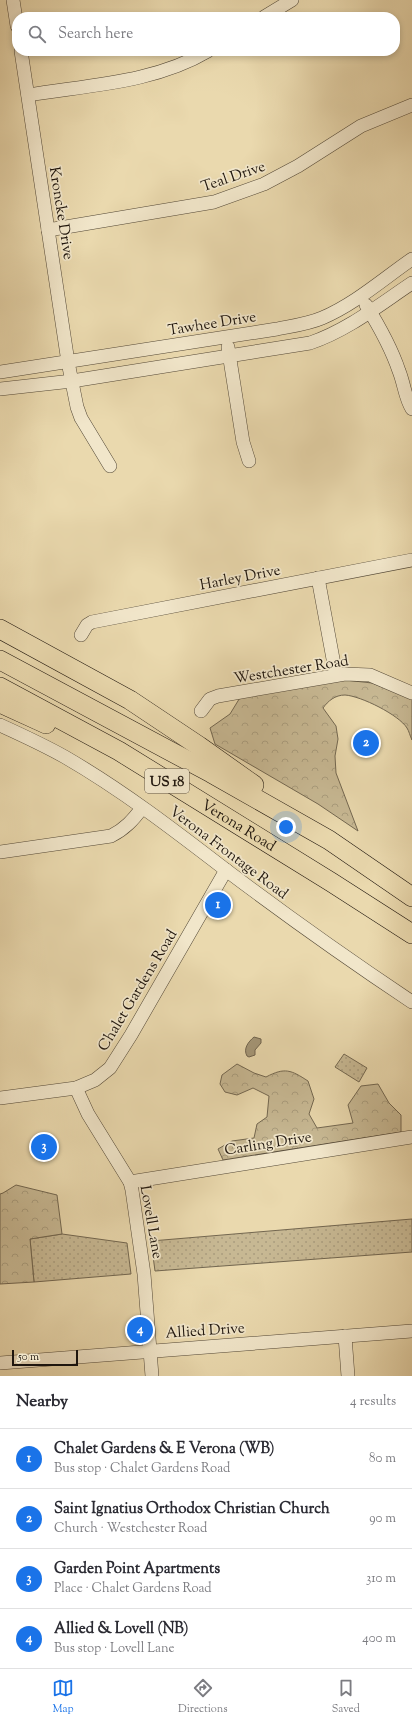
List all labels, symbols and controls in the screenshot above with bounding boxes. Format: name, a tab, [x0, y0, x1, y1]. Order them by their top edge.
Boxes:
search box	[12, 12, 400, 56]
icon: search	[26, 23, 48, 45]
text: Search here	[58, 24, 133, 45]
street label: Teal Drive	[199, 157, 268, 198]
street label: Kroncke Drive	[43, 165, 78, 261]
street label: Tawhee Drive	[167, 307, 258, 342]
street label: Harley Drive	[198, 560, 282, 597]
street label: Westchester Road	[232, 651, 351, 690]
pin: 2	[353, 728, 379, 758]
road number: US 18	[145, 769, 189, 793]
street label: Verona Road	[197, 795, 280, 858]
street label: Verona Frontage Road	[164, 801, 292, 905]
your location	[276, 817, 296, 837]
pin: 1	[205, 890, 231, 920]
street label: Chalet Gardens Road	[94, 925, 183, 1056]
street label: Carling Drive	[223, 1127, 313, 1162]
pin: 3	[31, 1132, 57, 1162]
street label: Lovell Lane	[134, 1184, 167, 1261]
pin: 4	[127, 1315, 153, 1345]
street label: Allied Drive	[165, 1318, 245, 1345]
scale bar	[12, 1348, 78, 1367]
text: 50 m	[18, 1349, 39, 1365]
text: Nearby	[16, 1390, 68, 1414]
text: 4 results	[350, 1393, 396, 1411]
text: Chalet Gardens & E Verona (WB)	[54, 1439, 275, 1460]
text: 1	[27, 1450, 31, 1468]
text: 80 m	[369, 1450, 396, 1468]
text: Bus stop · Chalet Gardens Road	[54, 1460, 230, 1478]
text: Saint Ignatius Orthodox Christian Church	[54, 1499, 330, 1520]
text: 2	[26, 1510, 32, 1528]
text: 90 m	[369, 1510, 396, 1528]
text: Church · Westchester Road	[54, 1520, 207, 1538]
text: Garden Point Apartments	[54, 1559, 220, 1580]
text: 3	[26, 1570, 32, 1588]
text: 310 m	[366, 1570, 396, 1588]
text: Place · Chalet Gardens Road	[54, 1580, 212, 1598]
text: Allied & Lovell (NB)	[54, 1619, 188, 1640]
text: 4	[26, 1630, 32, 1648]
text: 400 m	[362, 1630, 396, 1648]
text: Bus stop · Lovell Lane	[54, 1640, 175, 1658]
tab: Map	[52, 1677, 74, 1717]
tab: Directions	[178, 1677, 228, 1717]
tab: Saved	[332, 1677, 360, 1717]

